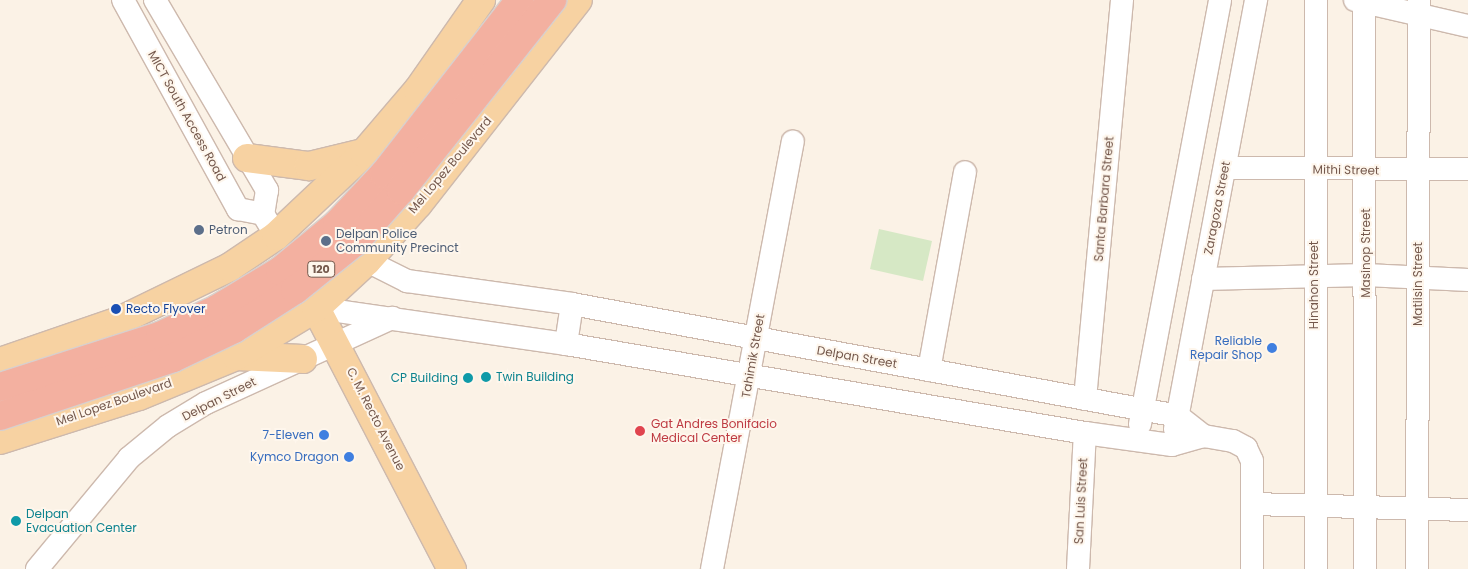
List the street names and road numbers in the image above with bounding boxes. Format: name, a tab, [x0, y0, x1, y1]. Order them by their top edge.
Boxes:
street label: MICT South Access Road	[145, 48, 229, 184]
street label: Mel Lopez Boulevard	[405, 114, 495, 216]
street label: Santa Barbara Street	[1091, 136, 1117, 262]
street label: Zaragoza Street	[1201, 160, 1233, 256]
street label: Mithi Street	[1313, 162, 1379, 178]
street label: Masinop Street	[1359, 208, 1373, 298]
street label: Hinahon Street	[1307, 241, 1321, 329]
street label: Matiisin Street	[1411, 242, 1425, 326]
road number: 120	[306, 260, 336, 278]
street label: Tahimik Street	[739, 313, 767, 399]
street label: Delpan Street	[816, 343, 898, 371]
street label: C. M. Recto Avenue	[344, 365, 408, 473]
street label: Delpan Street	[180, 374, 258, 424]
street label: Mel Lopez Boulevard	[54, 375, 174, 429]
street label: San Luis Street	[1072, 457, 1090, 545]

